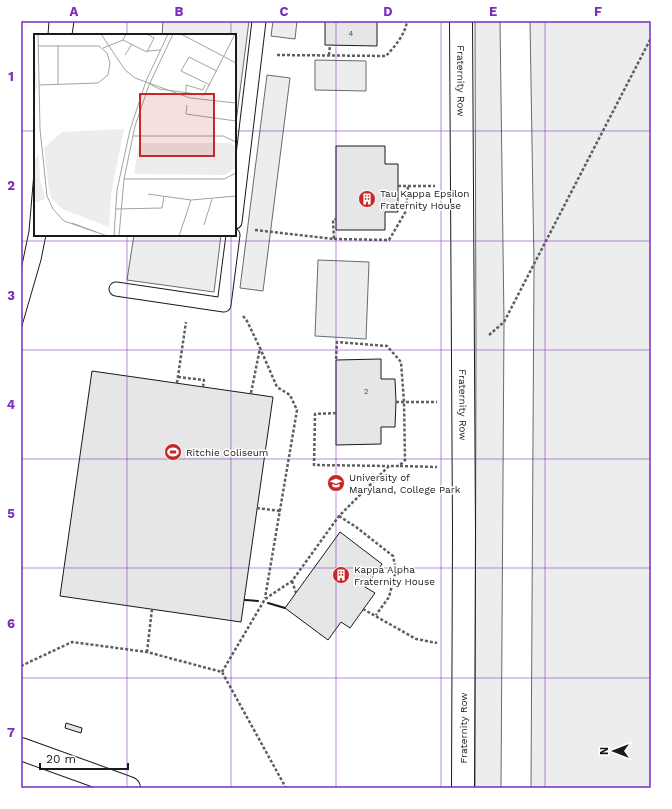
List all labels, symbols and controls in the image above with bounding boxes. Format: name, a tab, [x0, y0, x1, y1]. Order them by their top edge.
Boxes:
text: A	[70, 4, 79, 19]
text: B	[175, 4, 184, 19]
text: C	[280, 4, 289, 19]
text: D	[383, 4, 393, 19]
text: E	[489, 4, 497, 19]
text: F	[594, 4, 602, 19]
house number: 4	[349, 29, 354, 38]
inset map	[34, 34, 236, 236]
street label: Fraternity Row	[455, 45, 467, 117]
text: 1	[8, 69, 14, 84]
text: 2	[7, 178, 15, 193]
place label: Tau Kappa Epsilon Fraternity House	[380, 188, 470, 211]
building icon: Tau Kappa Epsilon Fraternity House	[357, 189, 377, 209]
text: 3	[7, 288, 15, 303]
street label: Fraternity Row	[457, 369, 468, 441]
house number: 2	[364, 387, 369, 396]
text: 4	[7, 397, 16, 412]
sports icon: Ritchie Coliseum	[163, 442, 183, 462]
place label: Ritchie Coliseum	[186, 447, 268, 458]
place label: University of Maryland, College Park	[349, 472, 461, 495]
school or university icon: University of Maryland, College Park	[326, 473, 346, 493]
text: 5	[7, 506, 15, 521]
place label: Kappa Alpha Fraternity House	[354, 564, 435, 587]
building icon: Kappa Alpha Fraternity House	[331, 565, 351, 585]
text: 6	[7, 616, 15, 631]
street label: Fraternity Row	[458, 692, 469, 764]
text: 7	[7, 725, 15, 740]
north arrow	[594, 731, 634, 771]
scale bar	[40, 745, 128, 771]
text: N	[598, 747, 611, 755]
text: 20 m	[46, 752, 76, 766]

